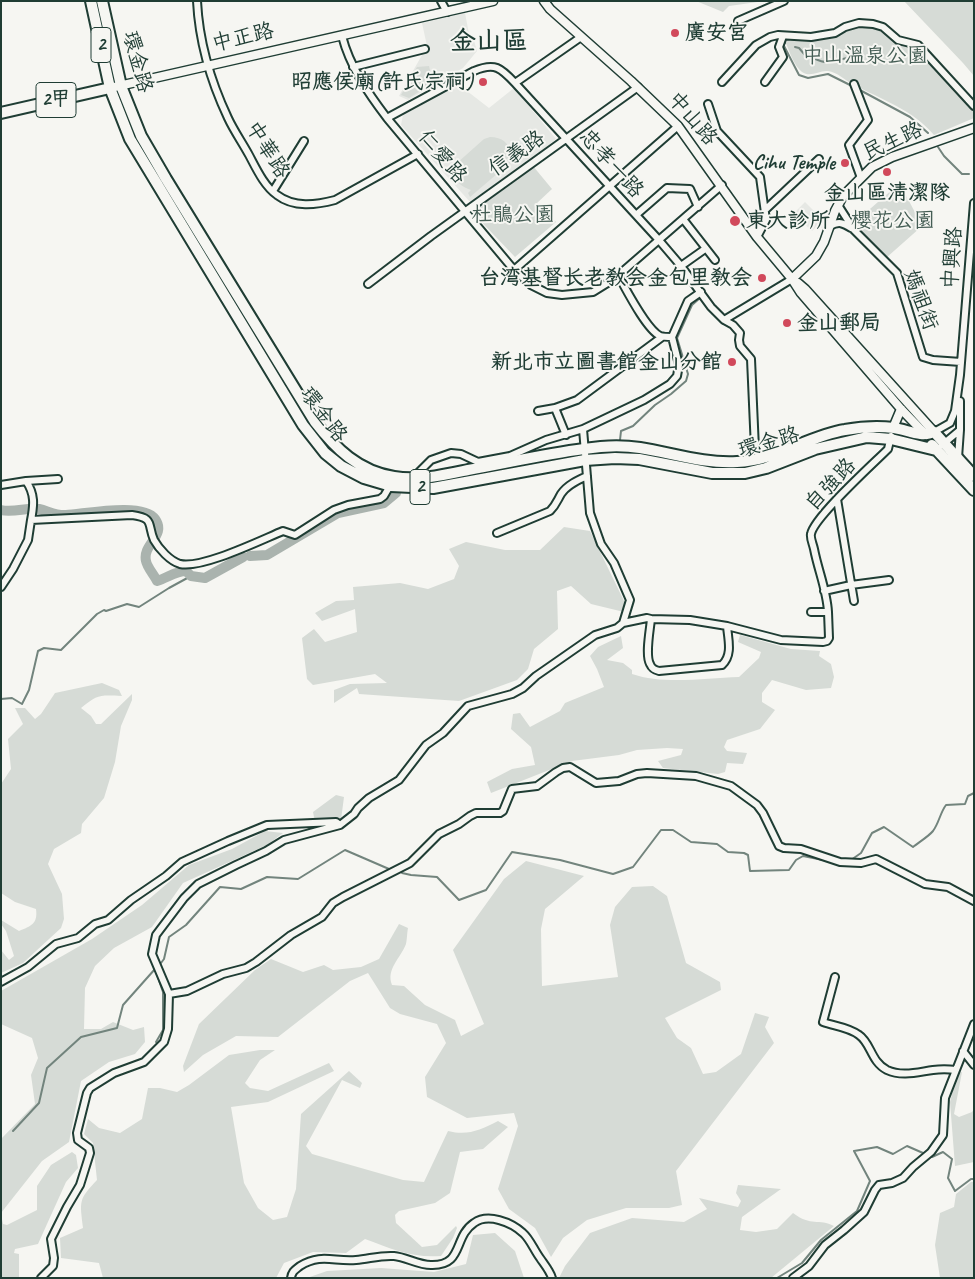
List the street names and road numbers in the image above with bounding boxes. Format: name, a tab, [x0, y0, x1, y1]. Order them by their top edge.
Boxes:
street label: 中正路	[209, 19, 277, 57]
road number: 2	[91, 28, 111, 62]
street label: 環金路	[117, 28, 157, 96]
road number: 2甲	[36, 82, 76, 118]
street label: 中山路	[662, 87, 722, 151]
street label: 中華路	[240, 117, 294, 183]
street label: 民生路	[859, 117, 927, 167]
street label: 忠孝一路	[574, 124, 648, 204]
street label: 仁愛路	[412, 125, 472, 189]
street label: 信義路	[484, 126, 550, 182]
street label: 中興路	[938, 226, 968, 290]
street label: 媽祖街	[897, 266, 943, 334]
street label: 環金路	[294, 382, 352, 448]
street label: 環金路	[735, 422, 803, 464]
street label: 自強路	[800, 453, 862, 517]
road number: 2	[410, 470, 430, 504]

